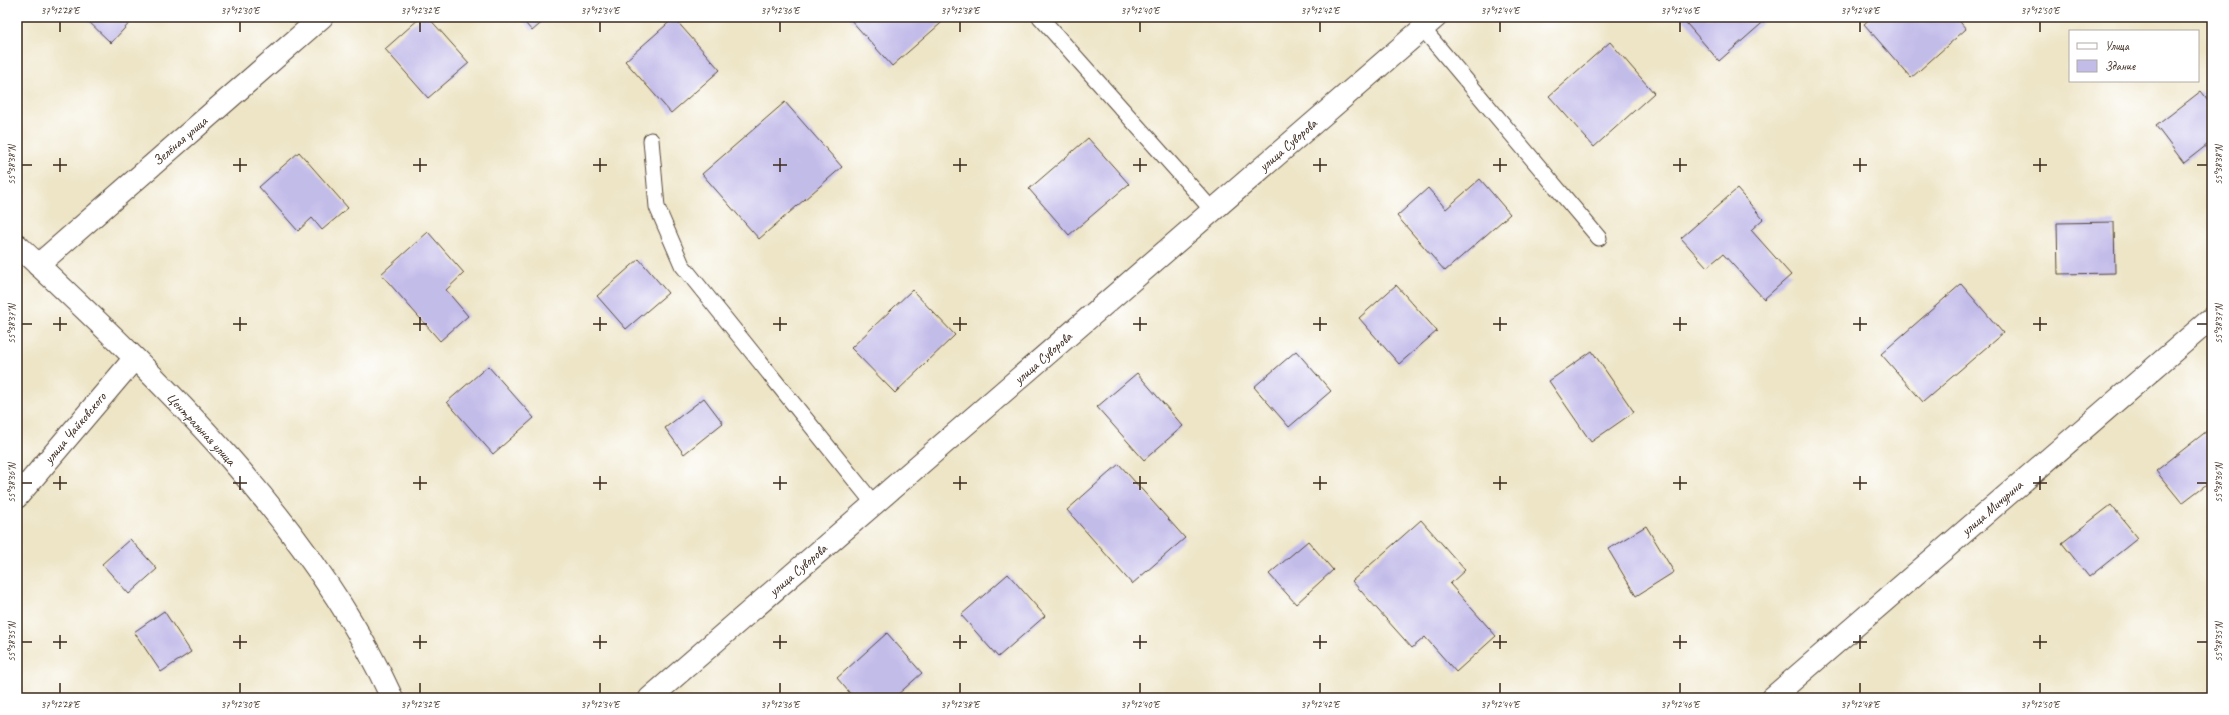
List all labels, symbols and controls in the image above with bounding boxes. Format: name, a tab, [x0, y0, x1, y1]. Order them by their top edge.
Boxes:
text: 37°12'28"E	[41, 4, 81, 17]
text: 37°12'30"E	[221, 4, 261, 17]
text: 37°12'32"E	[401, 4, 441, 17]
text: 37°12'34"E	[581, 4, 621, 17]
text: 37°12'36"E	[761, 4, 801, 17]
text: 37°12'38"E	[941, 4, 981, 17]
text: 37°12'40"E	[1121, 4, 1161, 17]
text: 37°12'42"E	[1301, 4, 1341, 17]
text: 37°12'44"E	[1481, 4, 1521, 17]
text: 37°12'46"E	[1661, 4, 1701, 17]
text: 37°12'48"E	[1841, 4, 1881, 17]
text: 37°12'50"E	[2021, 4, 2061, 17]
legend	[2069, 30, 2199, 82]
text: Улица	[2105, 38, 2130, 54]
text: Здание	[2105, 58, 2136, 74]
street label: Зелёная улица	[149, 112, 212, 169]
street label: улица Суворова	[1255, 115, 1321, 175]
text: 55°38'38"N	[5, 143, 18, 185]
text: 55°38'38"N	[2212, 143, 2225, 185]
text: 55°38'37"N	[5, 302, 18, 344]
text: 55°38'37"N	[2212, 302, 2225, 344]
street label: улица Суворова	[1010, 328, 1076, 388]
street label: улица Чайковского	[40, 388, 110, 468]
street label: Центральная улица	[163, 389, 240, 470]
text: 55°38'36"N	[5, 461, 18, 503]
text: 55°38'36"N	[2212, 461, 2225, 503]
street label: улица Мичурина	[1957, 476, 2027, 540]
street label: улица Суворова	[765, 540, 831, 600]
text: 55°38'35"N	[5, 620, 18, 662]
text: 55°38'35"N	[2212, 620, 2225, 662]
text: 37°12'28"E	[41, 698, 81, 711]
text: 37°12'30"E	[221, 698, 261, 711]
text: 37°12'32"E	[401, 698, 441, 711]
text: 37°12'34"E	[581, 698, 621, 711]
text: 37°12'36"E	[761, 698, 801, 711]
text: 37°12'38"E	[941, 698, 981, 711]
text: 37°12'40"E	[1121, 698, 1161, 711]
text: 37°12'42"E	[1301, 698, 1341, 711]
text: 37°12'44"E	[1481, 698, 1521, 711]
text: 37°12'46"E	[1661, 698, 1701, 711]
text: 37°12'48"E	[1841, 698, 1881, 711]
text: 37°12'50"E	[2021, 698, 2061, 711]

